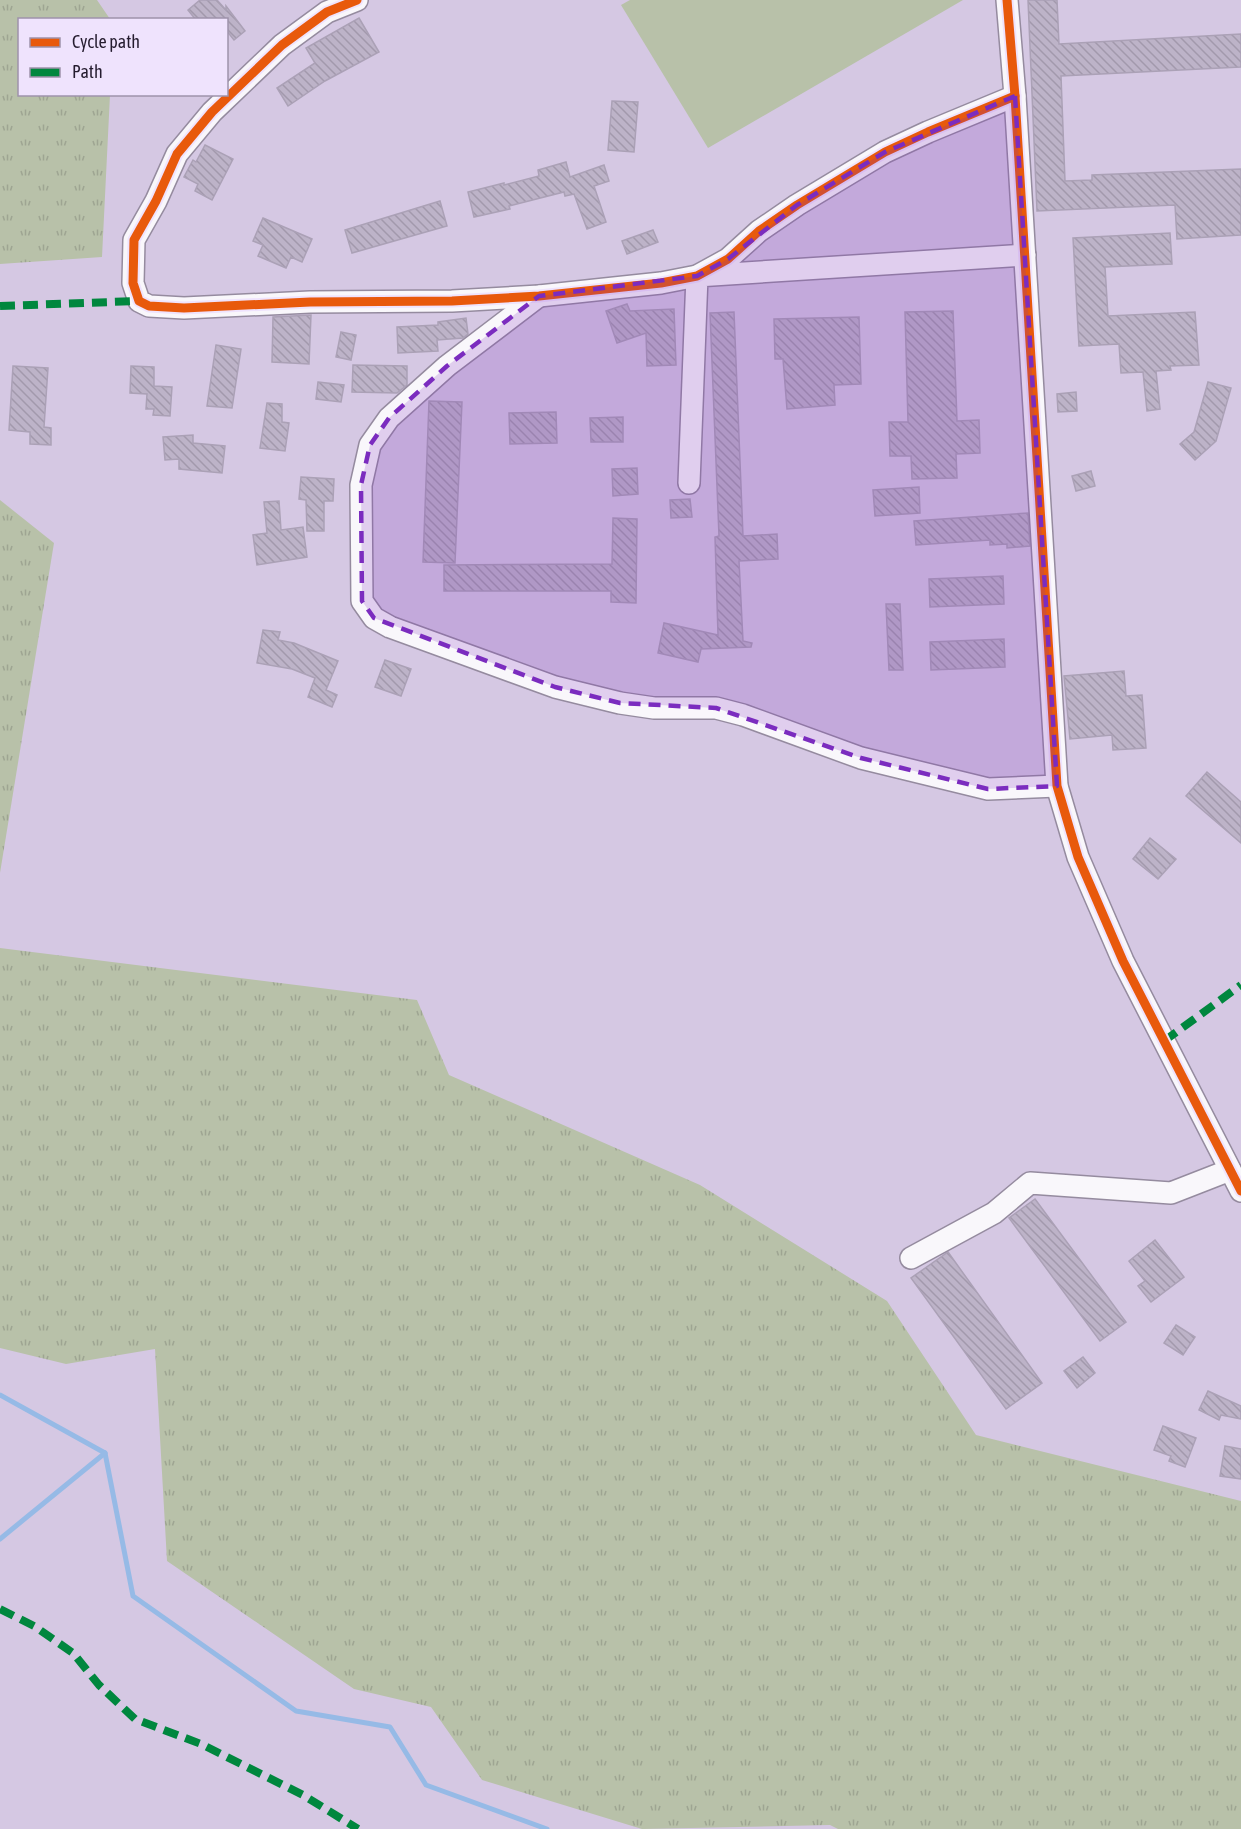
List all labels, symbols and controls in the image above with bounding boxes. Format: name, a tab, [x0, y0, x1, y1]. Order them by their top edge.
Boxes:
legend	[18, 18, 228, 96]
text: Cycle path	[72, 31, 140, 52]
text: Path	[72, 61, 103, 82]

